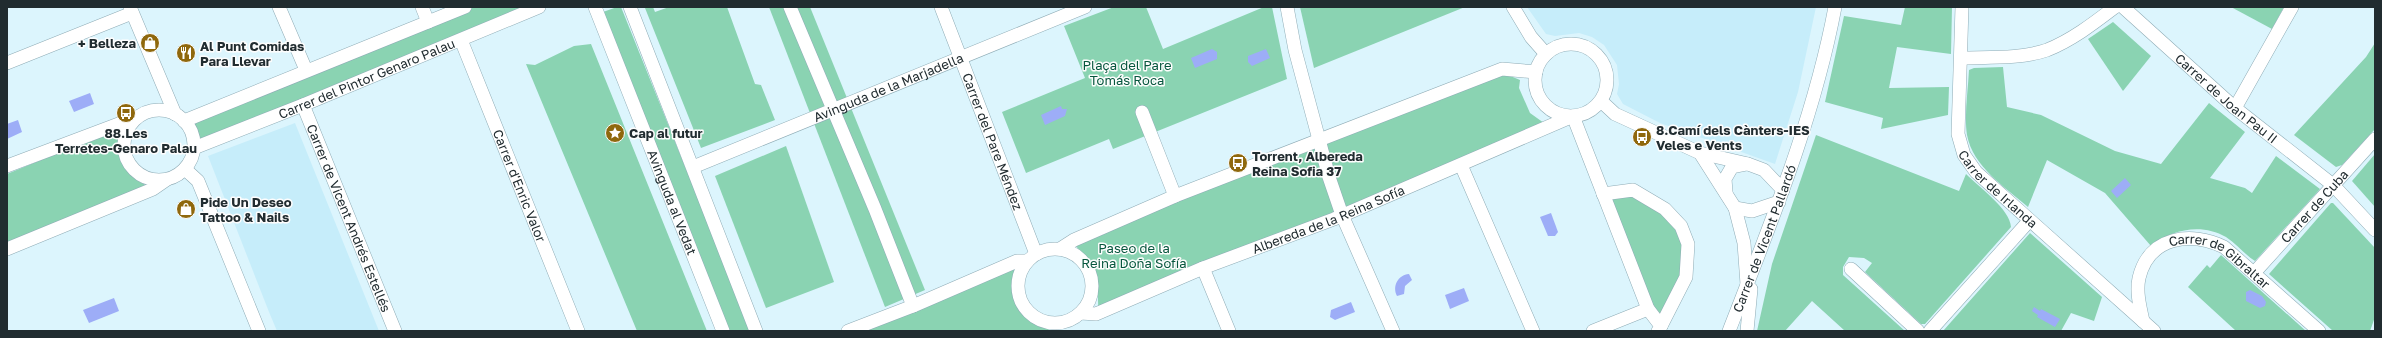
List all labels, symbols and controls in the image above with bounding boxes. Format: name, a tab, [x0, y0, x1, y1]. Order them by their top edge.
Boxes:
shop icon: + Belleza	[139, 32, 161, 54]
place label: + Belleza	[78, 35, 136, 51]
street label: Carrer del Pintor Genaro Palau	[276, 35, 457, 122]
place label: Al Punt Comidas Para Llevar	[200, 38, 304, 69]
restaurant icon: Al Punt Comidas Para Llevar	[175, 42, 197, 64]
street label: Avinguda de la Marjadella	[811, 50, 966, 125]
street label: Carrer de Joan Pau II	[2172, 50, 2281, 146]
park label: Plaça del Pare Tomás Roca	[1083, 57, 1171, 88]
street label: Carrer del Pare Méndez	[959, 71, 1026, 213]
bus stop icon: 88.Les Terretes-Genaro Palau	[115, 102, 137, 124]
street label: Carrer de Vicent Andrés Estellés	[304, 122, 394, 315]
place icon: Cap al futur	[604, 122, 626, 144]
place label: 8.Camí dels Cànters-IES Veles e Vents	[1656, 122, 1810, 153]
place label: 88.Les Terretes-Genaro Palau	[55, 125, 197, 156]
place label: Cap al futur	[629, 125, 703, 141]
bus stop icon: 8.Camí dels Cànters-IES Veles e Vents	[1631, 126, 1653, 148]
street label: Carrer d'Enric Valor	[490, 127, 549, 244]
street label: Avinguda al Vedat	[644, 147, 700, 257]
street label: Carrer de Irlanda	[1955, 147, 2041, 231]
place label: Torrent, Albereda Reina Sofia 37	[1252, 148, 1363, 179]
bus stop icon: Torrent, Albereda Reina Sofia 37	[1227, 152, 1249, 174]
street label: Carrer de Vicent Pallardó	[1729, 162, 1799, 314]
street label: Carrer de Cuba	[2277, 166, 2351, 246]
street label: Albereda de la Reina Sofía	[1250, 182, 1407, 257]
place label: Pide Un Deseo Tattoo & Nails	[200, 194, 292, 225]
shop icon: Pide Un Deseo Tattoo & Nails	[175, 198, 197, 220]
street label: Carrer de Gibraltar	[2167, 231, 2273, 292]
park label: Paseo de la Reina Doña Sofía	[1081, 240, 1187, 271]

